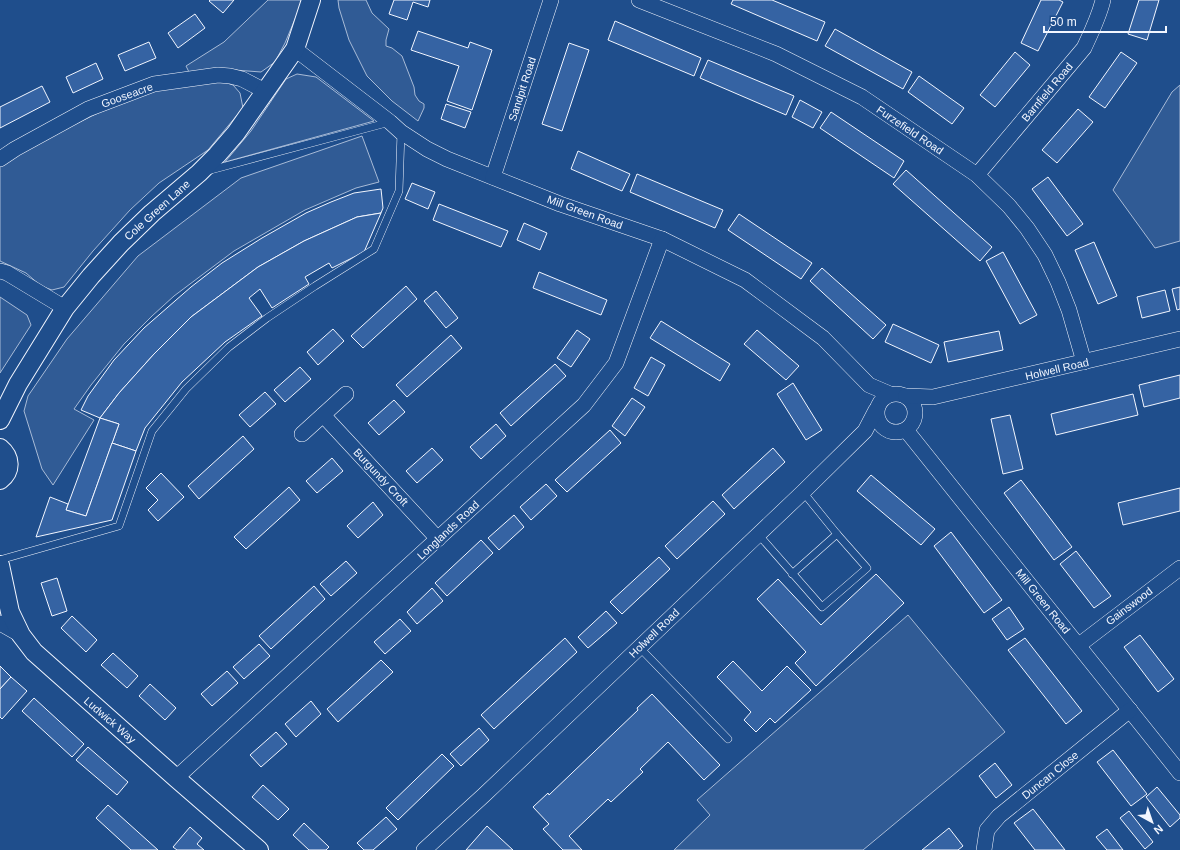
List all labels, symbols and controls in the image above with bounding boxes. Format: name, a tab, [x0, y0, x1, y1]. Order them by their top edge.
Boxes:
scale bar	[1044, 8, 1166, 34]
text: 50 m	[1050, 15, 1077, 29]
street label: Sandpit Road	[506, 55, 538, 123]
street label: Barnfield Road	[1019, 60, 1075, 124]
street label: Gooseacre	[100, 80, 154, 110]
street label: Furzefield Road	[874, 103, 946, 157]
street label: Cole Green Lane	[122, 178, 192, 242]
street label: Mill Green Road	[546, 193, 624, 231]
street label: Holwell Road	[1024, 356, 1090, 382]
street label: Burgundy Croft	[351, 446, 411, 508]
street label: Longlands Road	[415, 498, 481, 562]
street label: Mill Green Road	[1013, 566, 1073, 636]
street label: Gainswood	[1103, 585, 1155, 627]
street label: Holwell Road	[627, 606, 681, 660]
street label: Ludwick Way	[82, 694, 139, 746]
street label: Duncan Close	[1019, 749, 1081, 801]
north arrow	[1132, 802, 1172, 842]
text: N	[1151, 823, 1165, 837]

